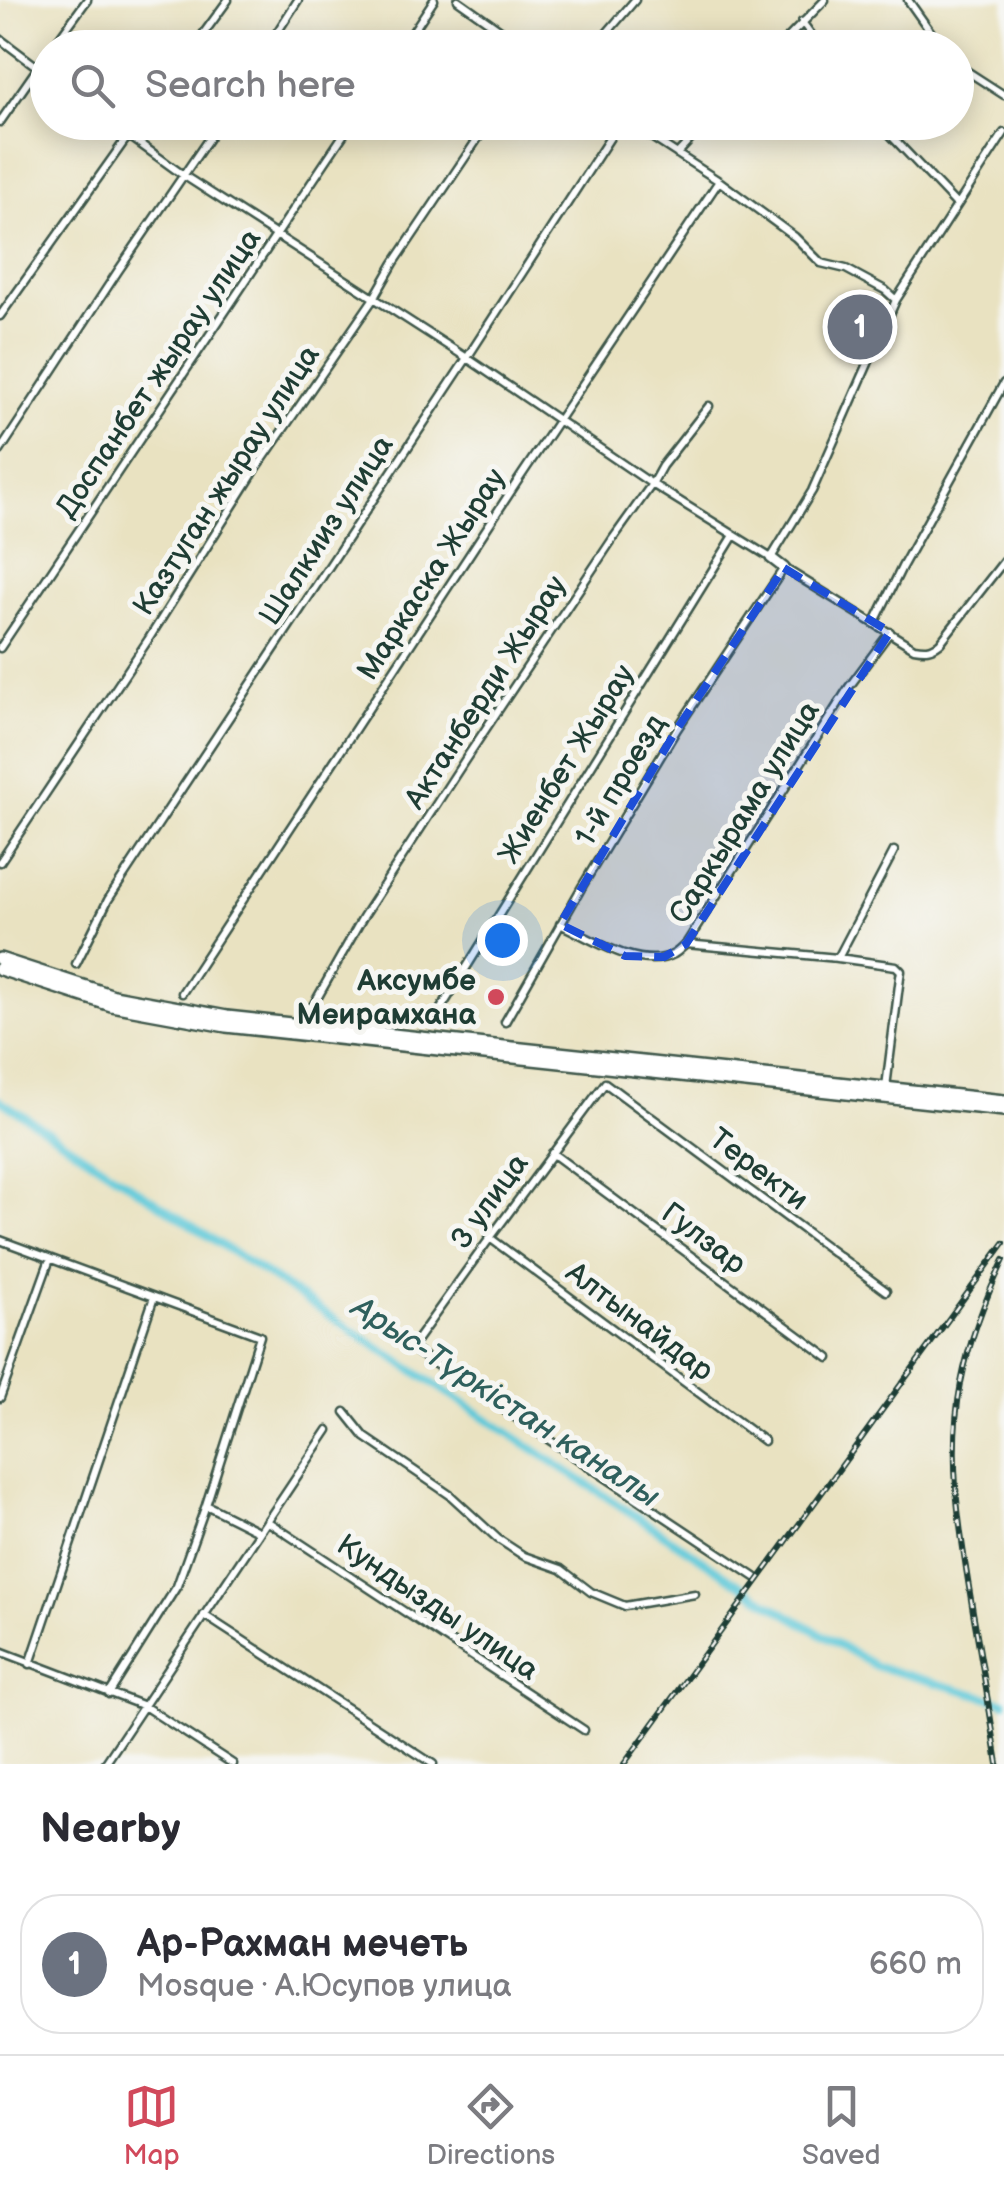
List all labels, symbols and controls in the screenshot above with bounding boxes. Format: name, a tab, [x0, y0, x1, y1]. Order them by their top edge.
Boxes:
search box	[30, 30, 974, 140]
icon: search	[65, 58, 120, 113]
text: Search here	[145, 63, 356, 108]
street label: Доспанбет жырау улица	[49, 222, 269, 525]
pin: 1	[828, 290, 892, 364]
street label: Казтуган жырау улица	[126, 338, 328, 622]
street label: Шалкииз улица	[252, 429, 402, 632]
street label: Маркаска Жырау	[350, 462, 514, 687]
street label: Актанберди Жырау	[396, 569, 575, 817]
street label: Жиенбет Жырау	[491, 658, 643, 871]
street label: Саркырама улица	[662, 694, 828, 931]
street label: 1-й проезд	[568, 708, 674, 853]
your location	[477, 915, 528, 966]
place label: Аксумбе Меирамхана	[297, 963, 477, 1033]
marker: Аксумбе Меирамхана	[485, 986, 507, 1008]
street label: Теректи	[702, 1121, 815, 1219]
street label: 3 улица	[443, 1146, 537, 1256]
street label: Гулзар	[654, 1195, 753, 1282]
street label: Алтынайдар	[558, 1254, 720, 1389]
water label: Арыс-Түркістан каналы	[342, 1287, 666, 1516]
street label: Кундызды улица	[330, 1527, 545, 1689]
text: Nearby	[40, 1804, 180, 1855]
text: Ар-Рахман мечеть	[137, 1922, 468, 1967]
text: 1	[68, 1945, 81, 1984]
text: 660 m	[869, 1945, 962, 1984]
text: Mosque · А.Юсупов улица	[137, 1967, 512, 2006]
tab: Map	[123, 2079, 180, 2172]
tab: Directions	[426, 2079, 555, 2172]
tab: Saved	[802, 2079, 881, 2172]

